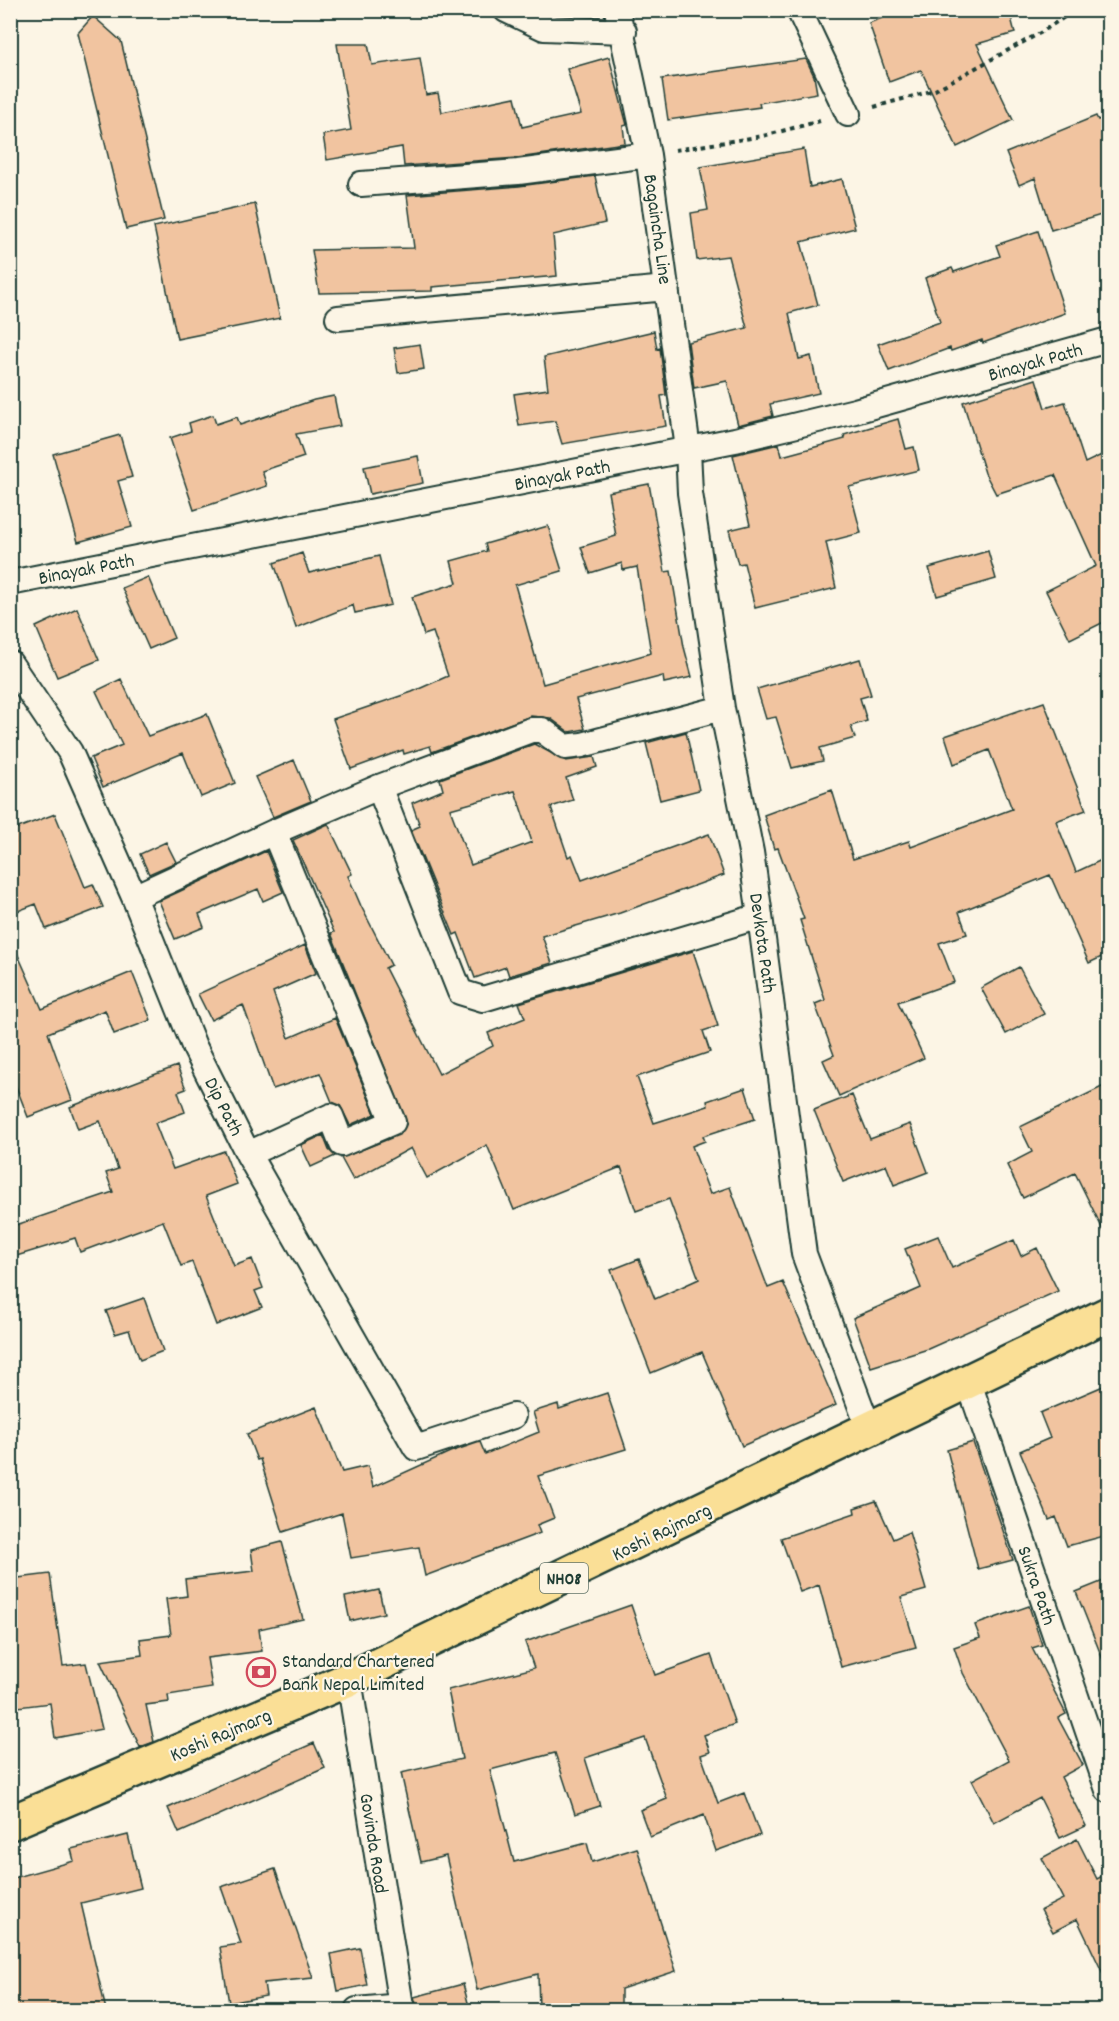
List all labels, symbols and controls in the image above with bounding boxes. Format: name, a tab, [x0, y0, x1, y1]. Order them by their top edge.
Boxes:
street label: Bagaincha Line	[634, 173, 678, 286]
street label: Binayak Path	[985, 337, 1086, 391]
street label: Binayak Path	[512, 454, 613, 500]
street label: Binayak Path	[36, 548, 137, 594]
street label: Devkota Path	[740, 892, 782, 995]
street label: Dip Path	[196, 1073, 249, 1142]
street label: Koshi Rajmarg	[608, 1498, 717, 1570]
street label: Sukra Path	[1009, 1543, 1062, 1629]
road number: NH08	[540, 1563, 588, 1593]
place label: Standard Chartered Bank Nepal Limited	[282, 1649, 435, 1700]
bank icon: Standard Chartered Bank Nepal Limited	[245, 1656, 277, 1688]
street label: Koshi Rajmarg	[166, 1703, 276, 1771]
street label: Govinda Road	[350, 1791, 394, 1896]

